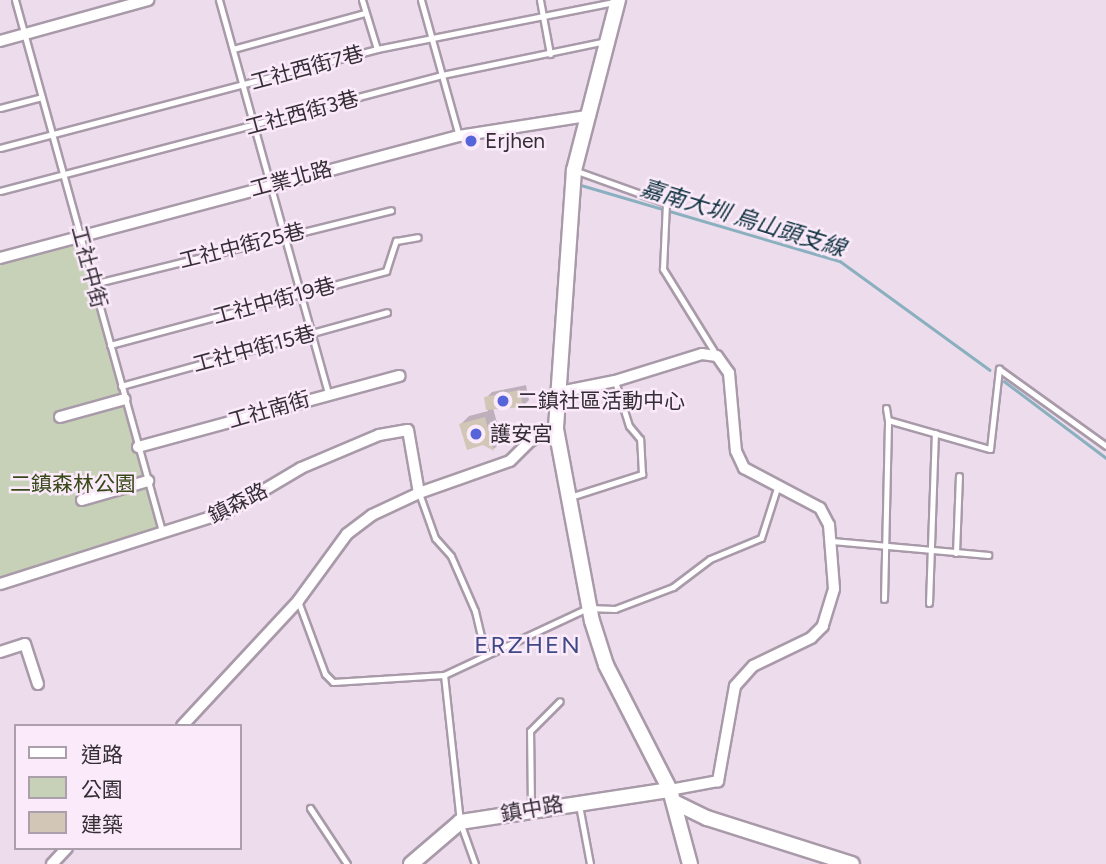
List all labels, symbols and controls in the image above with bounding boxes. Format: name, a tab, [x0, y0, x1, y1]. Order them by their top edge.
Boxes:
street label: 工社西街7巷	[248, 41, 366, 95]
street label: 工社西街3巷	[243, 86, 361, 140]
place label: Erjhen	[485, 128, 545, 154]
marker: Erjhen	[463, 133, 479, 149]
street label: 工業北路	[247, 156, 335, 202]
water label: 嘉南大圳 烏山頭支線	[637, 174, 849, 262]
street label: 工社中街25巷	[176, 218, 308, 274]
street label: 工社中街	[66, 223, 112, 311]
street label: 工社中街19巷	[210, 273, 338, 329]
street label: 工社中街15巷	[190, 321, 318, 377]
street label: 工社南街	[225, 386, 313, 434]
place label: 二鎮社區活動中心	[517, 388, 685, 414]
marker: 二鎮社區活動中心	[495, 393, 511, 409]
place label: 護安宮	[490, 421, 553, 447]
marker: 護安宮	[468, 426, 484, 442]
park label: 二鎮森林公園	[10, 471, 136, 497]
street label: 鎮森路	[204, 477, 272, 529]
district label: ERZHEN	[475, 631, 581, 659]
legend	[14, 724, 242, 850]
text: 道路	[81, 742, 123, 767]
text: 公園	[81, 777, 123, 802]
street label: 鎮中路	[499, 791, 565, 827]
text: 建築	[81, 812, 123, 837]

